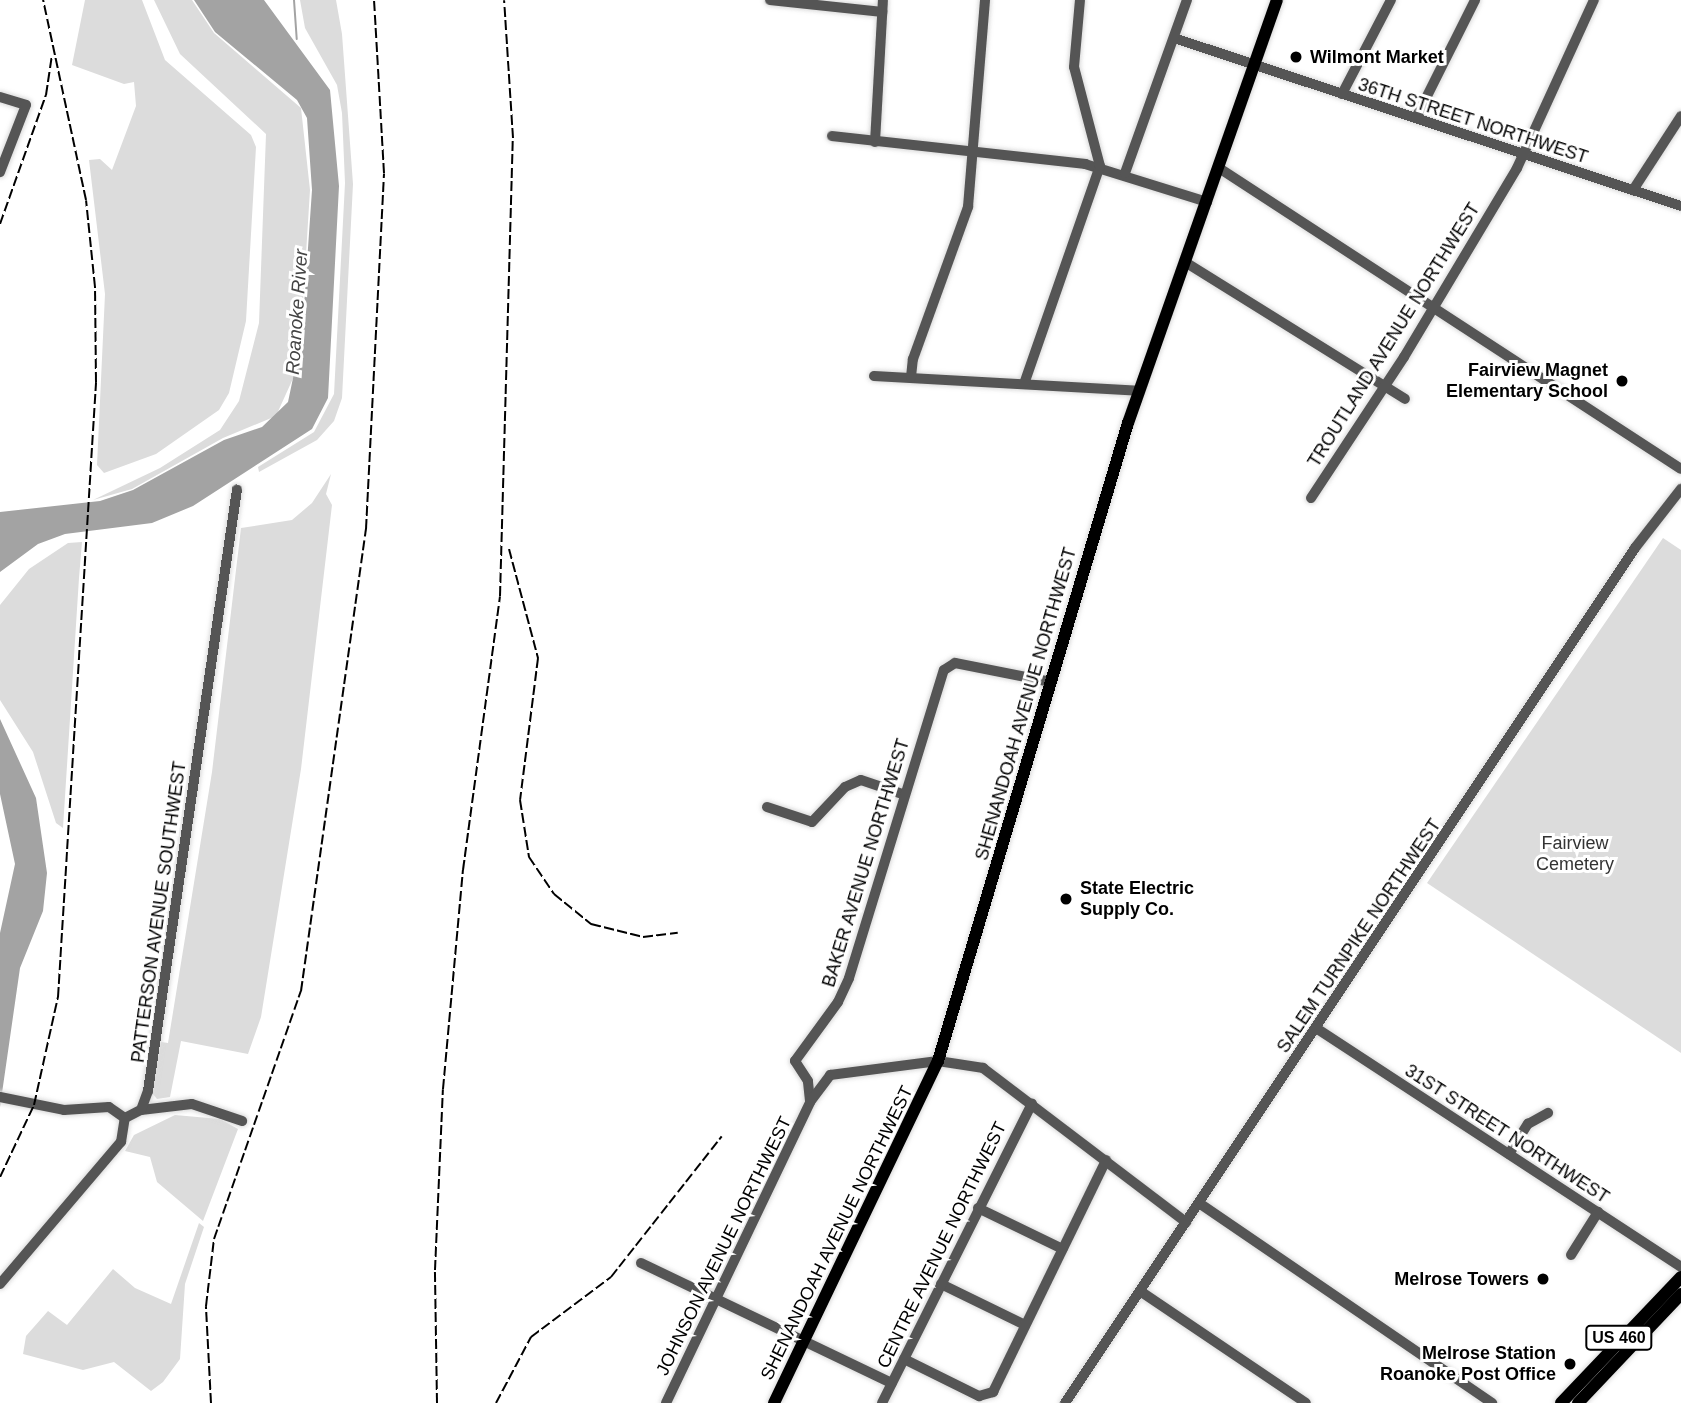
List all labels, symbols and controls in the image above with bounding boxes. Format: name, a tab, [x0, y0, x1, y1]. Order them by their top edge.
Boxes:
place label: Wilmont Market	[1310, 46, 1444, 68]
marker: Wilmont Market	[1288, 49, 1304, 65]
street label: 36TH STREET NORTHWEST	[1355, 74, 1591, 168]
street label: TROUTLAND AVENUE NORTHWEST	[1303, 199, 1485, 471]
water label: Roanoke River	[281, 249, 313, 375]
place label: Fairview Magnet Elementary School	[1446, 360, 1608, 402]
marker: Fairview Magnet Elementary School	[1614, 373, 1630, 389]
street label: SHENANDOAH AVENUE NORTHWEST	[971, 545, 1081, 863]
street label: BAKER AVENUE NORTHWEST	[818, 736, 914, 990]
street label: PATTERSON AVENUE SOUTHWEST	[127, 759, 191, 1065]
street label: SALEM TURNPIKE NORTHWEST	[1272, 815, 1446, 1057]
park label: Fairview Cemetery	[1536, 833, 1614, 876]
place label: State Electric Supply Co.	[1080, 878, 1194, 920]
marker: State Electric Supply Co.	[1058, 891, 1074, 907]
street label: 31ST STREET NORTHWEST	[1401, 1060, 1613, 1208]
street label: SHENANDOAH AVENUE NORTHWEST	[756, 1082, 918, 1384]
street label: JOHNSON AVENUE NORTHWEST	[652, 1113, 796, 1379]
street label: CENTRE AVENUE NORTHWEST	[873, 1118, 1011, 1372]
place label: Melrose Towers	[1394, 1268, 1529, 1290]
marker: Melrose Towers	[1535, 1271, 1551, 1287]
road number: US 460	[1584, 1326, 1654, 1350]
place label: Melrose Station Roanoke Post Office	[1380, 1343, 1556, 1386]
marker: Melrose Station Roanoke Post Office	[1562, 1356, 1578, 1372]

